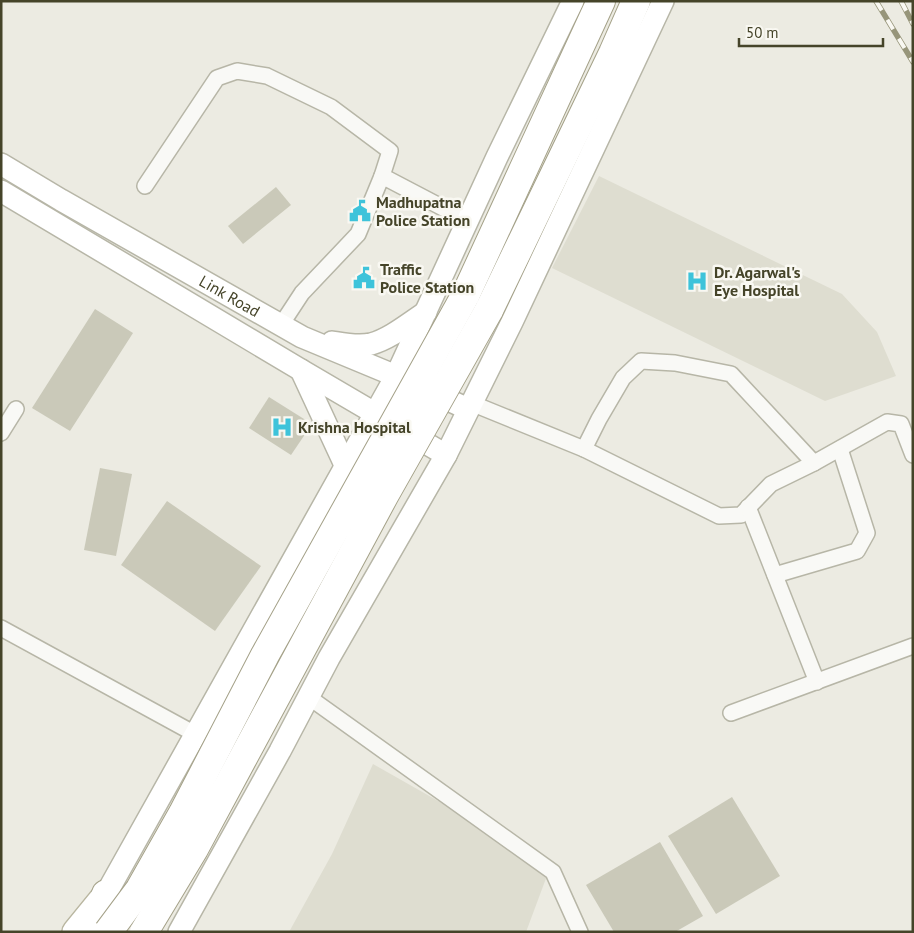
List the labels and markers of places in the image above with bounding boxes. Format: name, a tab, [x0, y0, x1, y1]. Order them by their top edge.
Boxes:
place label: Madhupatna Police Station	[376, 192, 470, 230]
public building icon: Madhupatna Police Station	[347, 198, 373, 224]
place label: Traffic Police Station	[380, 259, 474, 297]
place label: Dr. Agarwal's Eye Hospital	[714, 262, 801, 300]
public building icon: Traffic Police Station	[351, 265, 377, 291]
hospital icon: Dr. Agarwal's Eye Hospital	[684, 268, 710, 294]
hospital icon: Krishna Hospital	[269, 414, 295, 440]
place label: Krishna Hospital	[298, 417, 411, 437]

